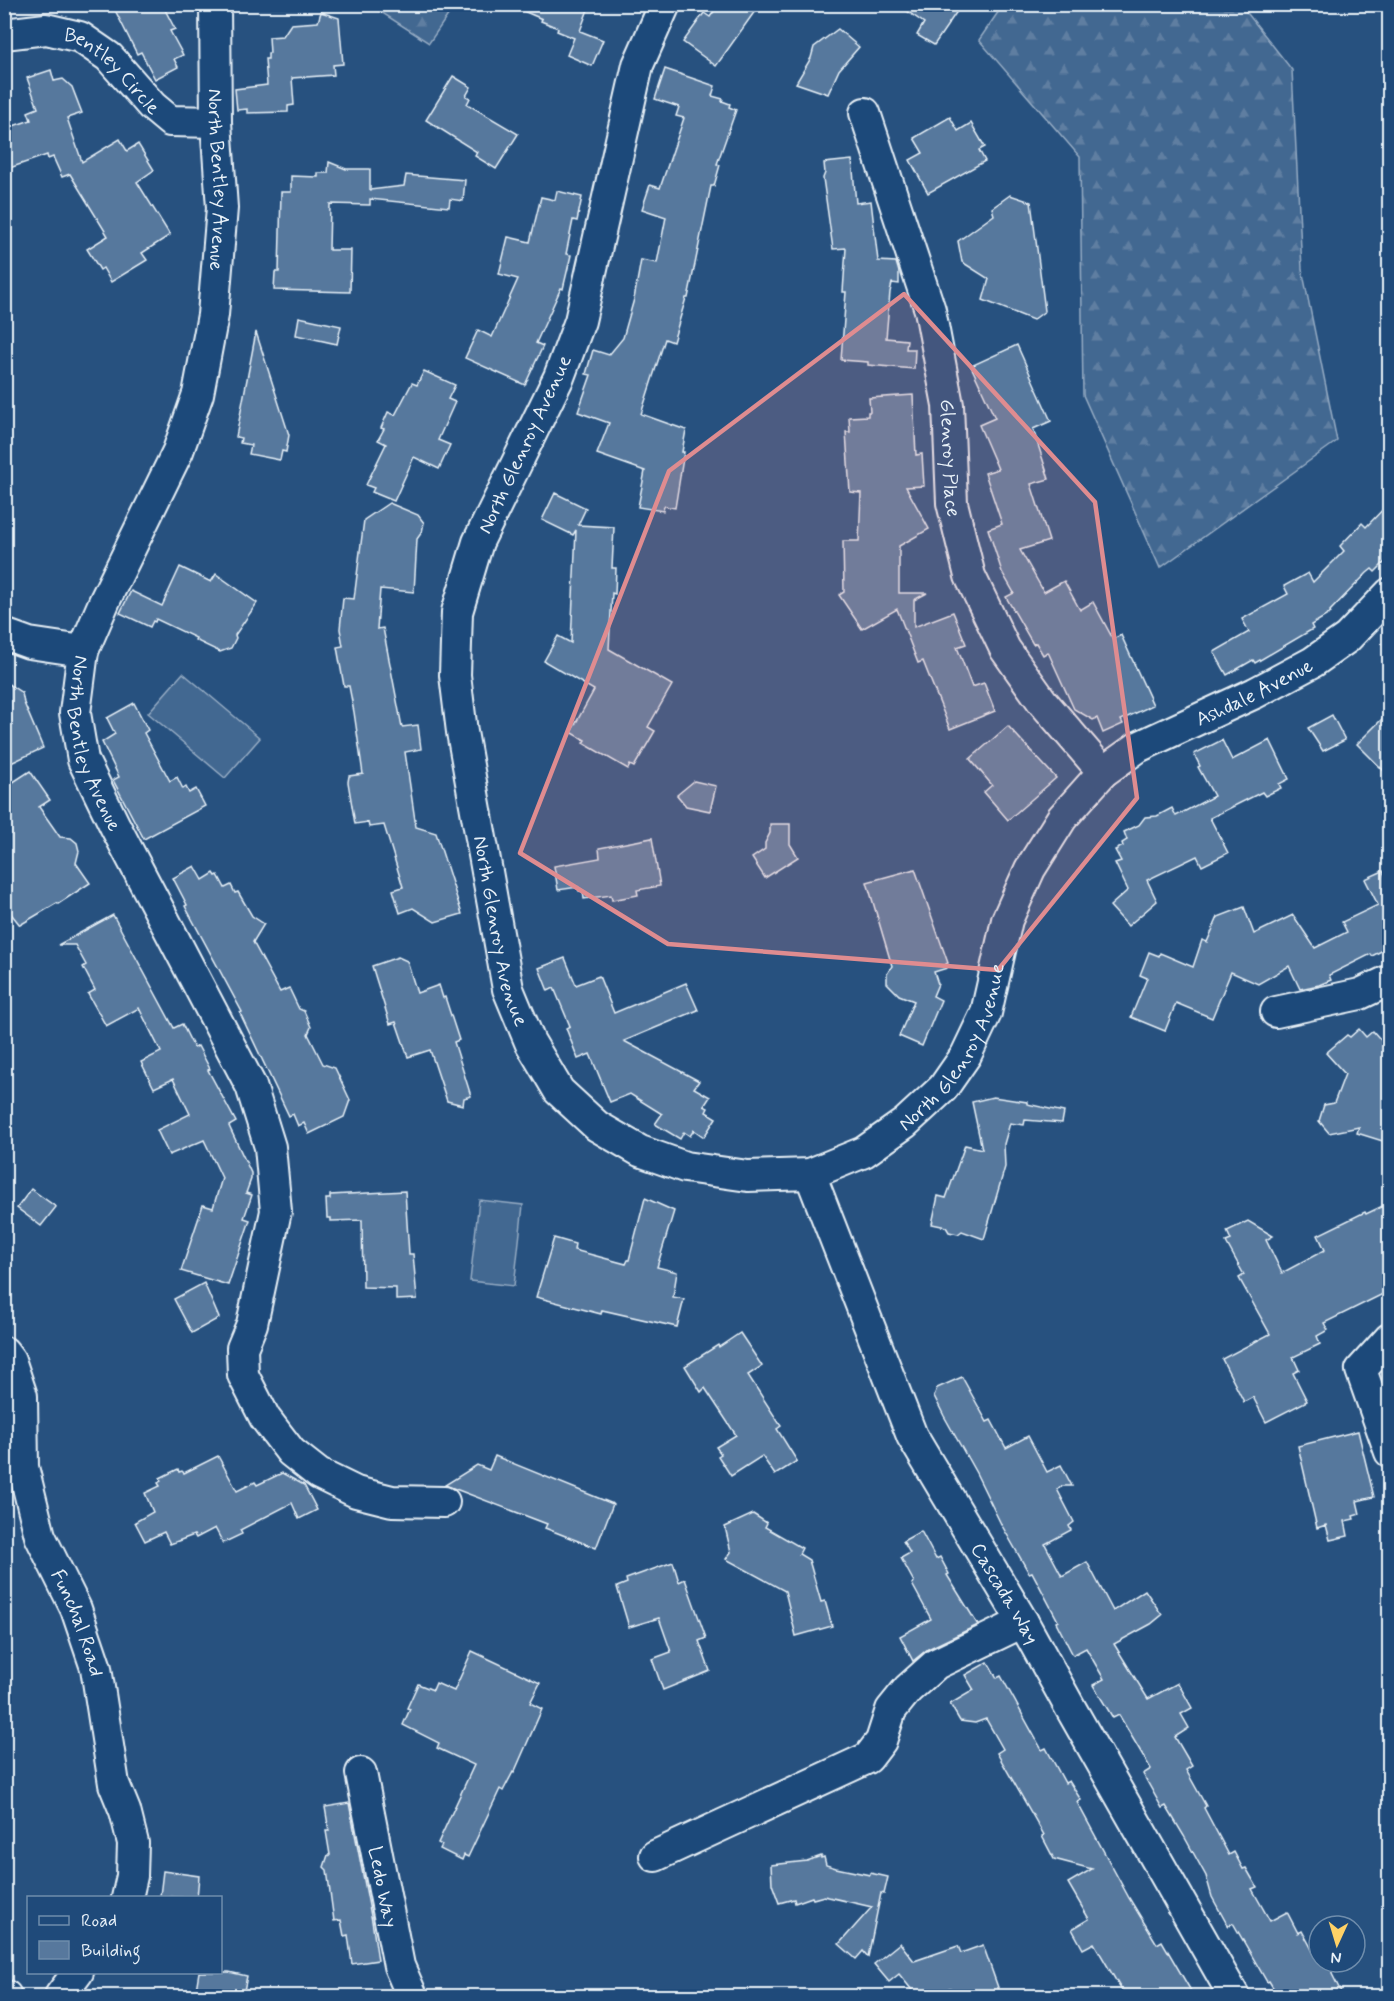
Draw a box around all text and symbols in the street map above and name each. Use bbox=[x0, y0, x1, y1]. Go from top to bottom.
street label: Bentley Circle bbox=[61, 22, 165, 122]
street label: North Bentley Avenue bbox=[201, 88, 234, 272]
street label: North Glenroy Avenue bbox=[472, 351, 579, 538]
street label: Glenroy Place bbox=[933, 398, 967, 520]
street label: Ashdale Avenue bbox=[1191, 653, 1318, 734]
street label: North Bentley Avenue bbox=[59, 654, 128, 836]
street label: North Glenroy Avenue bbox=[466, 834, 534, 1031]
street label: North Glenroy Avenue bbox=[893, 961, 1012, 1138]
street label: Cascada Way bbox=[964, 1538, 1045, 1650]
street label: Funchal Road bbox=[43, 1565, 109, 1678]
street label: Ledo Way bbox=[361, 1844, 403, 1930]
legend bbox=[27, 1896, 222, 1974]
text: Road bbox=[81, 1909, 117, 1933]
north arrow bbox=[1307, 1914, 1367, 1974]
text: Building bbox=[81, 1939, 141, 1965]
text: N bbox=[1330, 1947, 1342, 1968]

